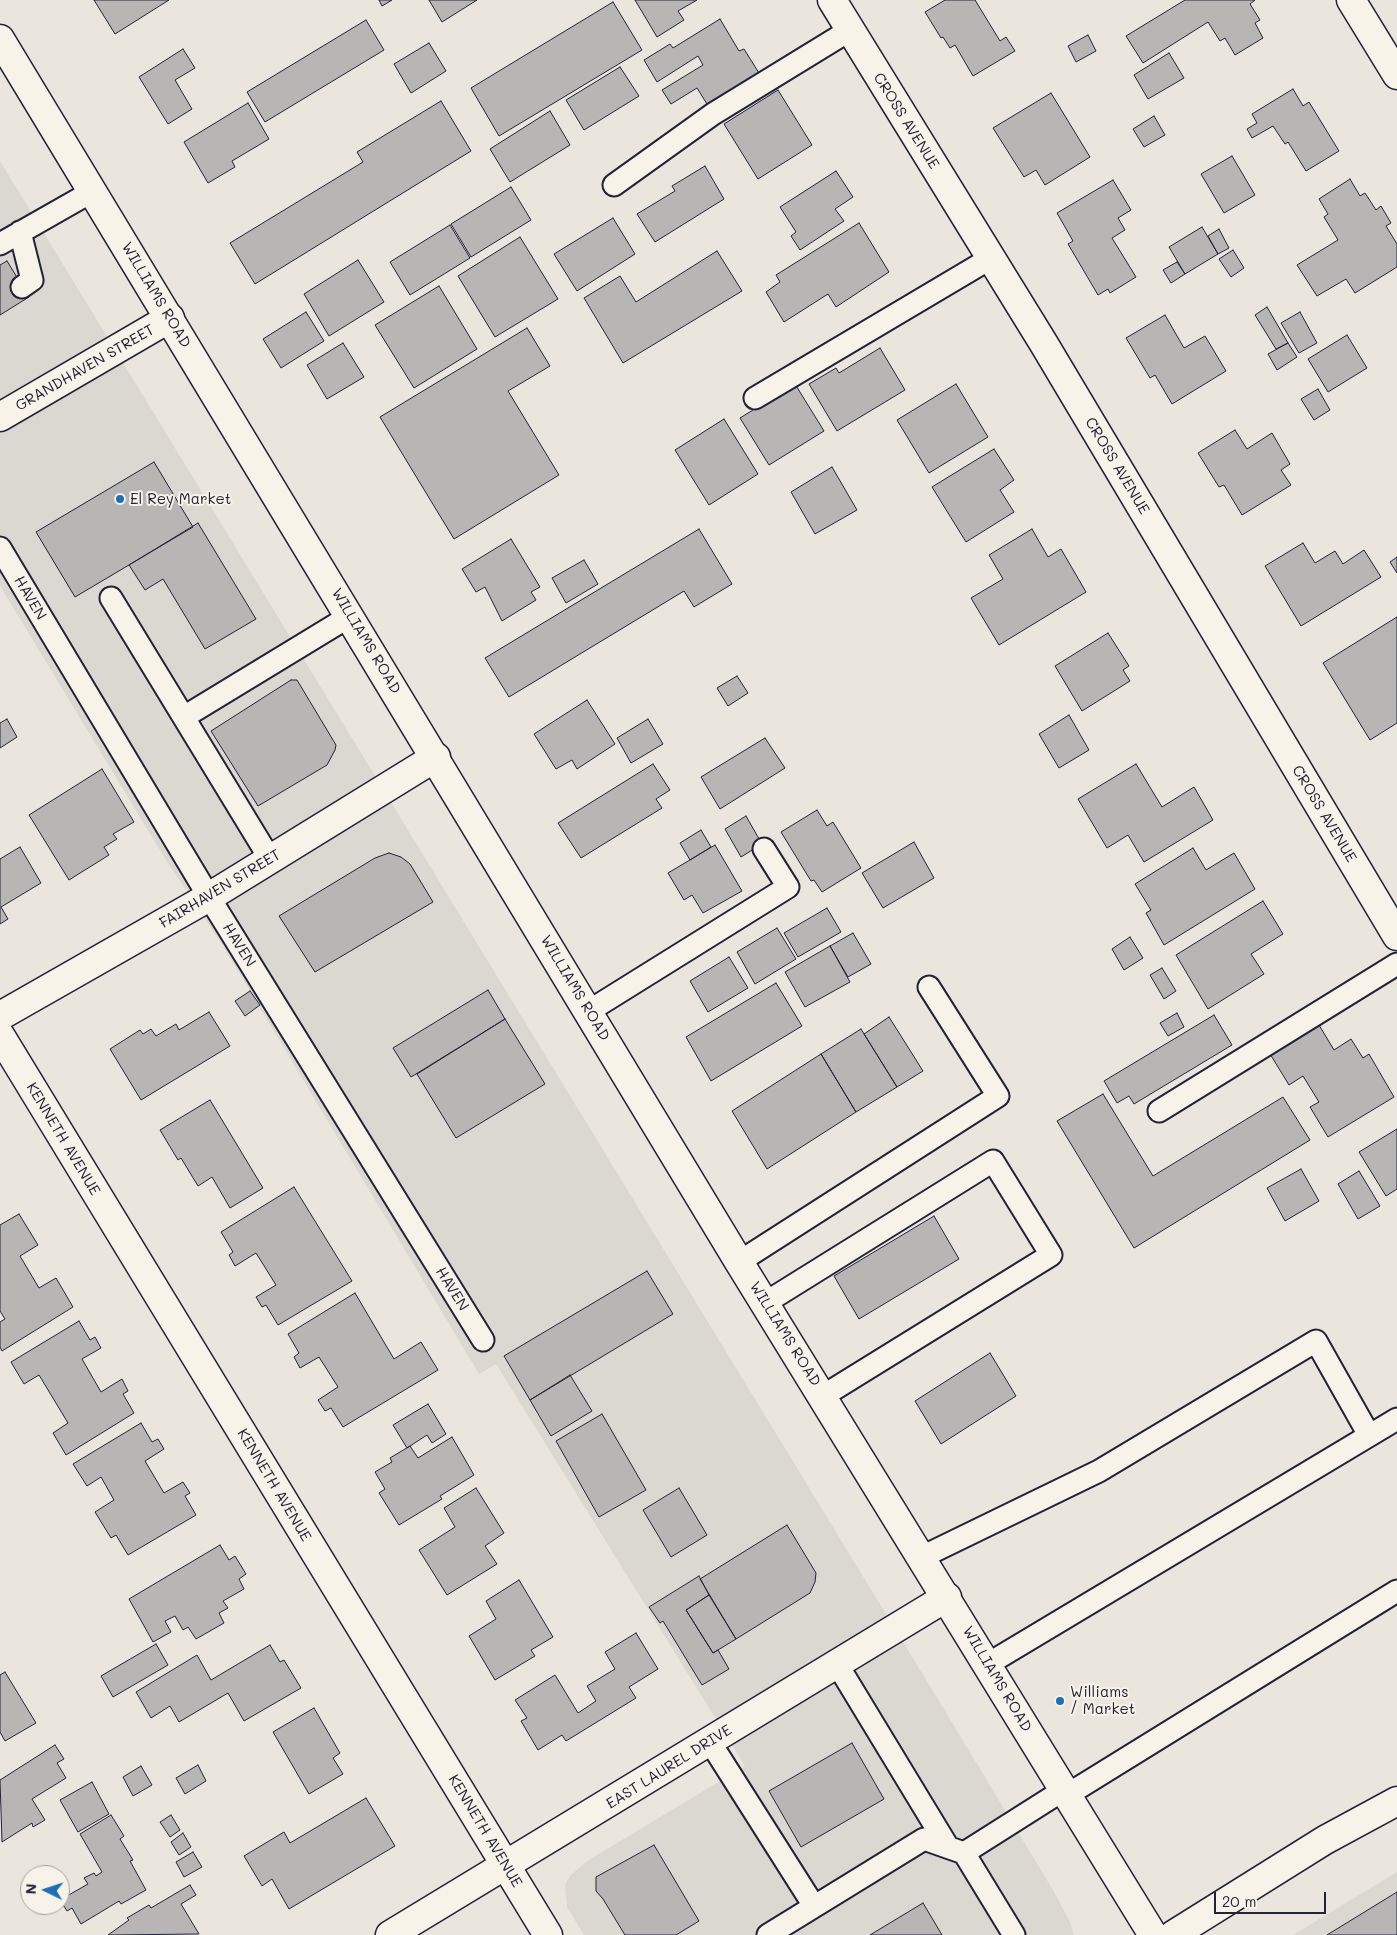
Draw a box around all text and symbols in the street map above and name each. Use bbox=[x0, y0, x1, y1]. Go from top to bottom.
street label: CROSS AVENUE bbox=[869, 70, 943, 172]
street label: WILLIAMS ROAD bbox=[117, 239, 195, 351]
street label: GRANDHAVEN STREET bbox=[12, 321, 158, 415]
street label: CROSS AVENUE bbox=[1081, 414, 1153, 518]
place label: El Rey Market bbox=[130, 490, 231, 508]
marker: El Rey Market bbox=[114, 493, 126, 505]
street label: HAVEN bbox=[10, 573, 50, 623]
street label: WILLIAMS ROAD bbox=[327, 585, 405, 697]
street label: CROSS AVENUE bbox=[1288, 762, 1360, 866]
street label: FAIRHAVEN STREET bbox=[156, 846, 284, 932]
street label: HAVEN bbox=[219, 920, 259, 970]
street label: WILLIAMS ROAD bbox=[536, 932, 614, 1044]
street label: KENNETH AVENUE bbox=[22, 1079, 104, 1199]
street label: HAVEN bbox=[432, 1264, 472, 1314]
street label: WILLIAMS ROAD bbox=[746, 1278, 824, 1390]
street label: KENNETH AVENUE bbox=[233, 1425, 315, 1545]
street label: WILLIAMS ROAD bbox=[958, 1623, 1036, 1735]
place label: Williams / Market bbox=[1070, 1683, 1135, 1718]
marker: Williams / Market bbox=[1054, 1695, 1066, 1707]
street label: EAST LAUREL DRIVE bbox=[603, 1721, 735, 1813]
street label: KENNETH AVENUE bbox=[444, 1771, 526, 1891]
north arrow bbox=[20, 1865, 70, 1915]
scale bar bbox=[1217, 1882, 1330, 1914]
text: N bbox=[21, 1883, 40, 1895]
text: 20 m bbox=[1222, 1891, 1256, 1911]

